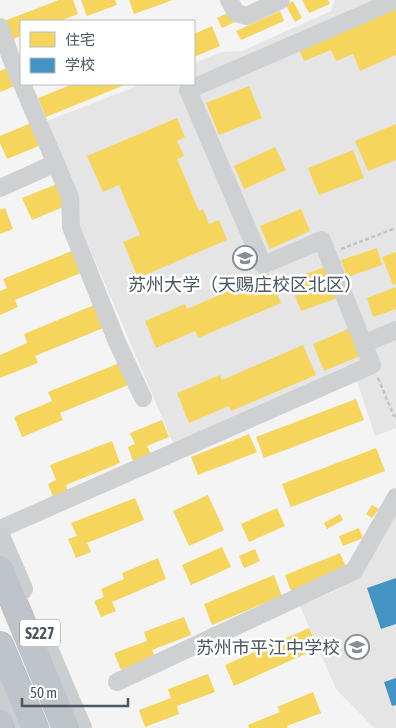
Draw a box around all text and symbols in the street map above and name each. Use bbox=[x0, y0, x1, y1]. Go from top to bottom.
legend bbox=[20, 20, 195, 85]
text: 住宅 bbox=[65, 31, 95, 48]
text: 学校 bbox=[65, 56, 95, 73]
school or university icon: 苏州大学（天赐庄校区北区） bbox=[232, 245, 258, 271]
place label: 苏州大学（天赐庄校区北区） bbox=[128, 274, 362, 295]
road number: S227 bbox=[20, 620, 60, 646]
school or university icon: 苏州市平江中学校 bbox=[344, 634, 370, 660]
place label: 苏州市平江中学校 bbox=[196, 637, 340, 658]
scale bar bbox=[22, 676, 129, 708]
text: 50 m bbox=[30, 684, 57, 701]

